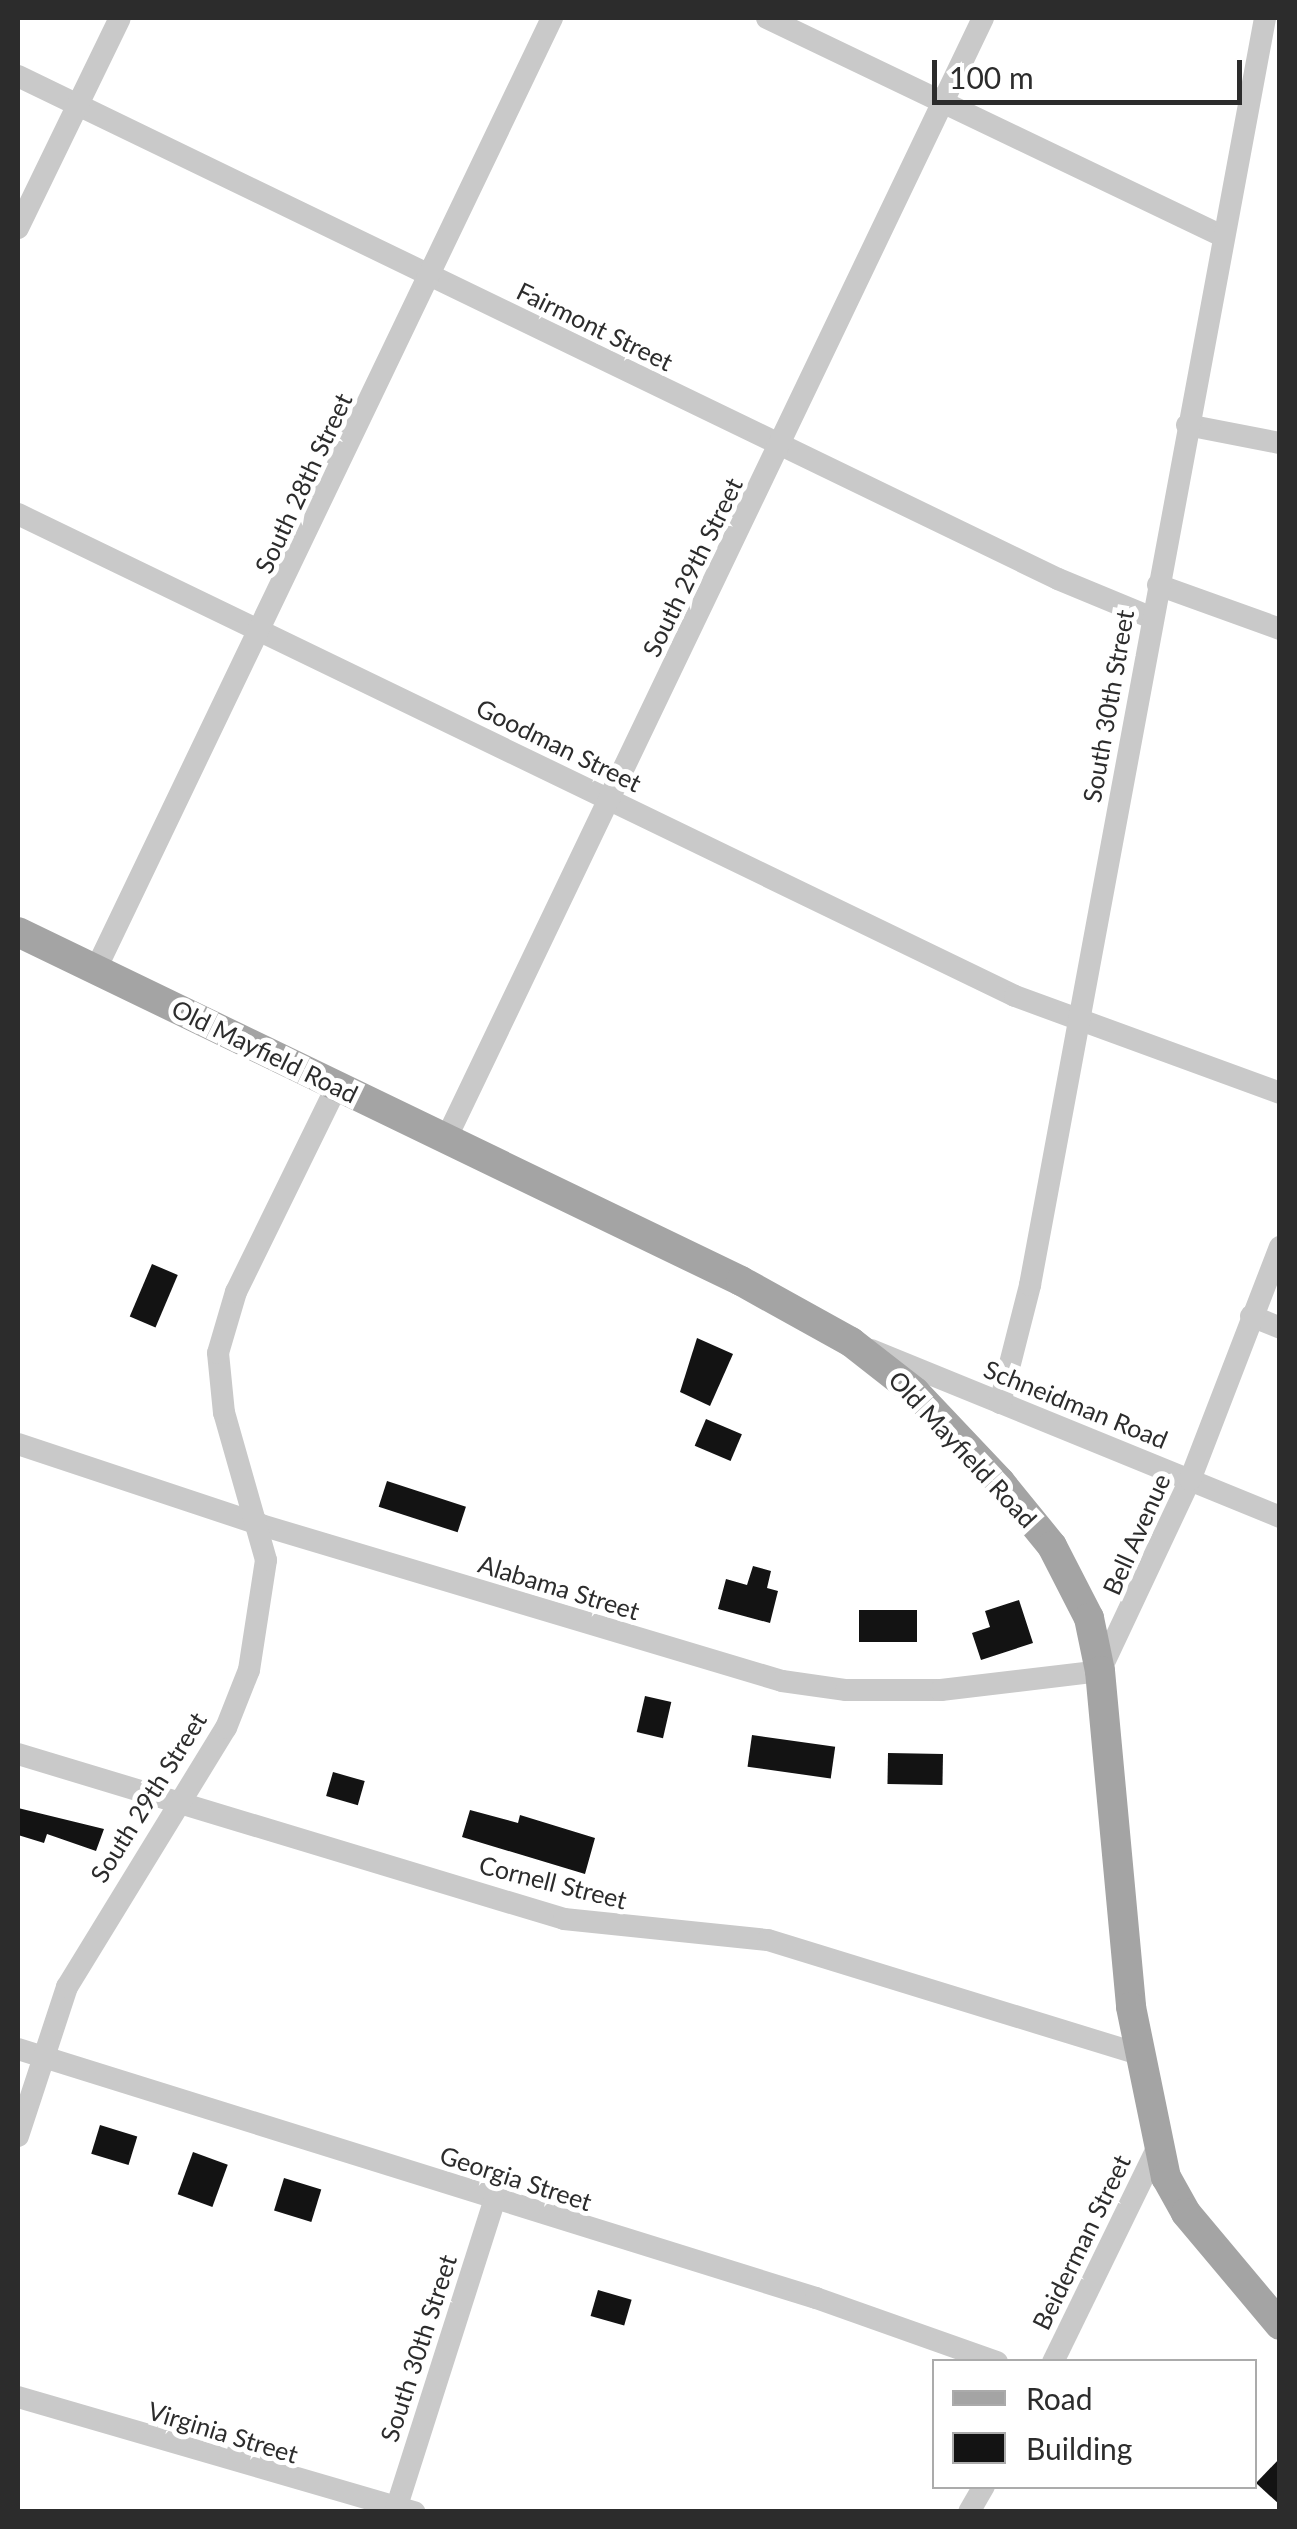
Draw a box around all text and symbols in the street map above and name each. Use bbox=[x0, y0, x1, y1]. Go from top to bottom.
scale bar bbox=[937, 40, 1247, 102]
text: 100 m bbox=[949, 59, 1034, 95]
street label: Fairmont Street bbox=[512, 275, 678, 377]
street label: South 28th Street bbox=[248, 388, 358, 578]
street label: South 29th Street bbox=[636, 473, 748, 661]
street label: South 30th Street bbox=[1076, 607, 1140, 805]
street label: Goodman Street bbox=[472, 692, 646, 798]
street label: Old Mayfield Road bbox=[167, 993, 363, 1109]
street label: Schneidman Road bbox=[980, 1354, 1172, 1454]
street label: Old Mayfield Road bbox=[883, 1364, 1043, 1534]
street label: Bell Avenue bbox=[1096, 1468, 1176, 1600]
street label: Alabama Street bbox=[475, 1548, 643, 1626]
street label: South 29th Street bbox=[84, 1706, 212, 1888]
street label: Cornell Street bbox=[476, 1849, 630, 1915]
street label: Georgia Street bbox=[436, 2139, 596, 2217]
street label: Beiderman Street bbox=[1026, 2150, 1136, 2334]
street label: South 30th Street bbox=[374, 2251, 462, 2445]
legend bbox=[932, 2359, 1257, 2489]
text: Road bbox=[1026, 2380, 1093, 2416]
street label: Virginia Street bbox=[144, 2395, 302, 2469]
text: Building bbox=[1026, 2430, 1132, 2466]

